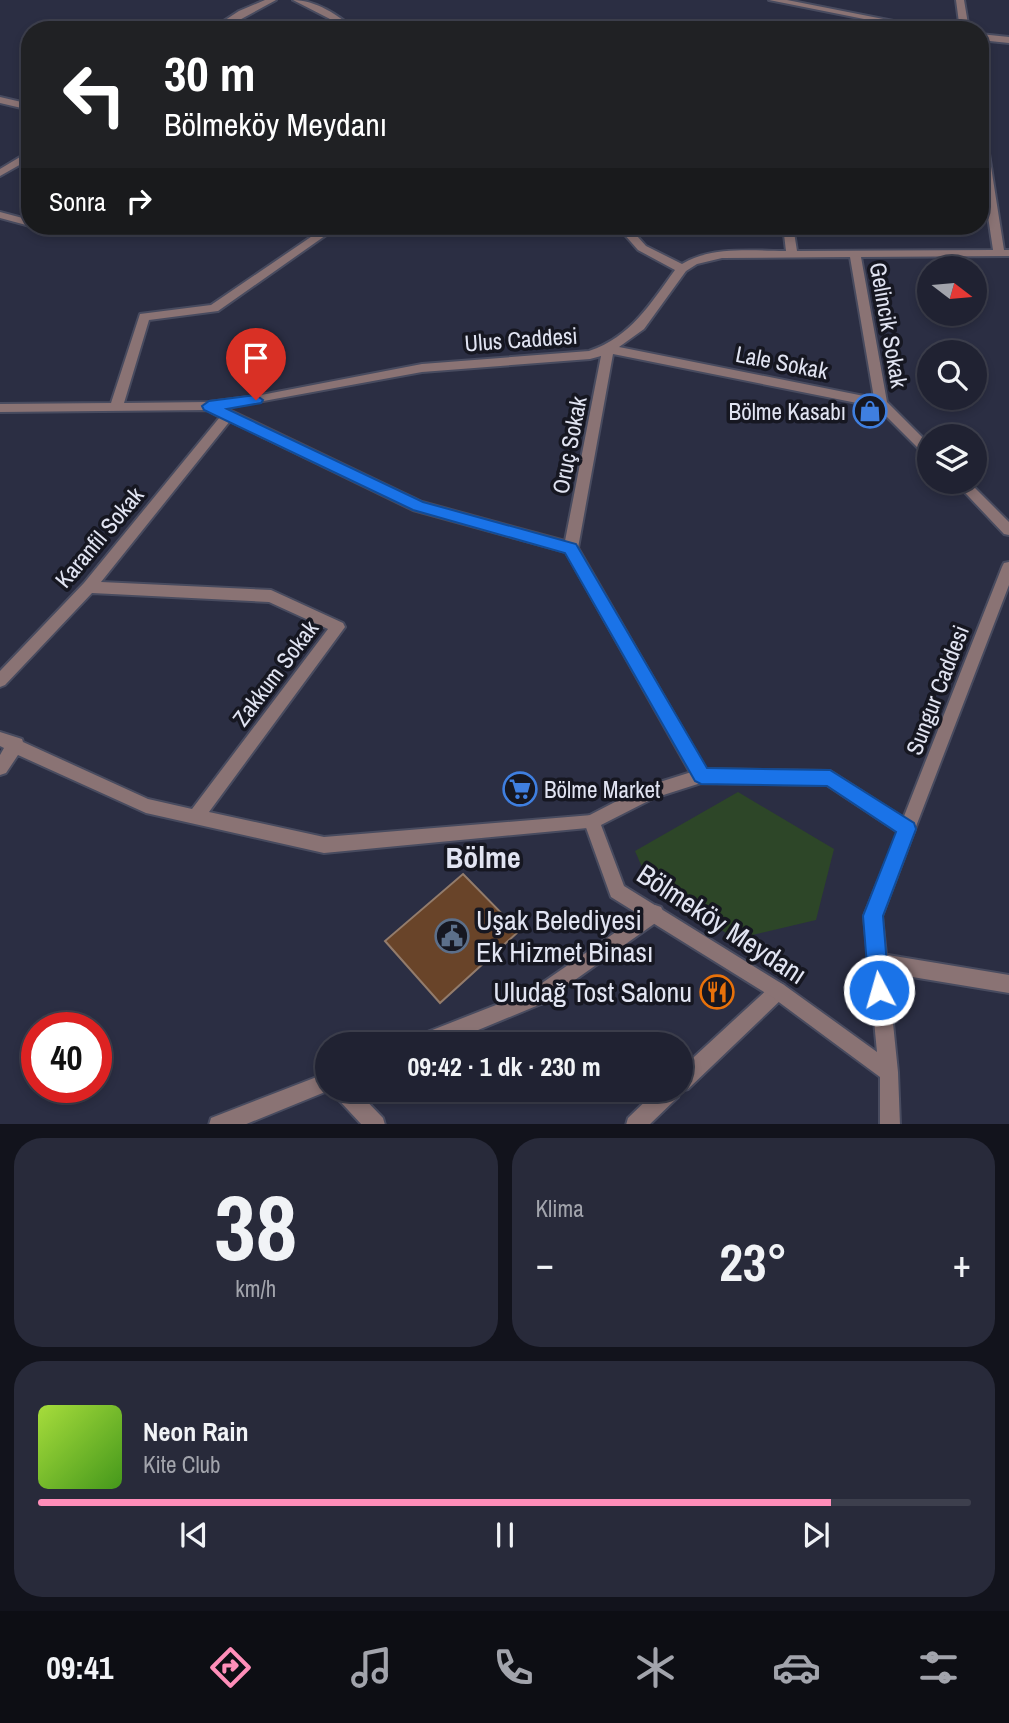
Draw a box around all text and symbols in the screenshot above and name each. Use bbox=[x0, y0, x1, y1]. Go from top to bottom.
text: 30 m bbox=[164, 40, 256, 106]
icon: left bbox=[49, 49, 140, 140]
text: Bölmeköy Meydanı bbox=[164, 103, 387, 146]
icon: right bbox=[120, 182, 158, 220]
text: Sonra bbox=[49, 184, 106, 219]
north arrow bbox=[917, 256, 987, 326]
map controls bbox=[917, 256, 987, 494]
street label: Gelincik Sokak bbox=[863, 260, 915, 391]
street label: Ulus Caddesi bbox=[463, 320, 579, 358]
pin bbox=[226, 328, 286, 400]
street label: Lale Sokak bbox=[733, 338, 831, 386]
icon: arrive bbox=[237, 339, 275, 377]
button: search bbox=[917, 340, 987, 410]
shop icon: Bölme Kasabı bbox=[851, 392, 889, 430]
street label: Oruç Sokak bbox=[544, 393, 594, 496]
place label: Bölme Kasabı bbox=[729, 396, 846, 427]
button: layers bbox=[917, 424, 987, 494]
street label: Karanfil Sokak bbox=[48, 480, 151, 594]
street label: Zakkum Sokak bbox=[225, 613, 325, 732]
street label: Sungur Caddesi bbox=[898, 621, 976, 759]
supermarket icon: Bölme Market bbox=[501, 770, 539, 808]
place label: Bölme Market bbox=[544, 774, 660, 805]
district label: Bölme bbox=[445, 837, 521, 877]
street label: Bölmeköy Meydanı bbox=[630, 855, 814, 993]
place label: Uşak Belediyesi Ek Hizmet Binası bbox=[476, 901, 653, 971]
public building icon: Uşak Belediyesi Ek Hizmet Binası bbox=[433, 917, 471, 955]
position arrow bbox=[842, 953, 916, 1027]
place label: Uludağ Tost Salonu bbox=[493, 973, 692, 1011]
restaurant icon: Uludağ Tost Salonu bbox=[698, 973, 736, 1011]
speed limit sign: 40 bbox=[21, 1012, 112, 1103]
text: 09:42 · 1 dk · 230 m bbox=[407, 1049, 601, 1084]
text: 38 bbox=[214, 1166, 297, 1288]
text: Klima bbox=[536, 1193, 584, 1224]
text: 23° bbox=[719, 1227, 787, 1297]
text: − bbox=[536, 1238, 554, 1289]
text: + bbox=[953, 1238, 971, 1289]
text: km/h bbox=[235, 1273, 276, 1304]
text: Neon Rain bbox=[143, 1414, 248, 1449]
text: Kite Club bbox=[143, 1449, 221, 1480]
icon: previous bbox=[175, 1516, 213, 1554]
icon: pause bbox=[486, 1516, 524, 1554]
icon: next bbox=[797, 1516, 835, 1554]
icon: directions bbox=[206, 1643, 255, 1692]
icon: music bbox=[347, 1643, 396, 1692]
icon: phone bbox=[489, 1643, 538, 1692]
icon: climate bbox=[631, 1643, 680, 1692]
icon: car bbox=[772, 1643, 821, 1692]
icon: filters bbox=[914, 1643, 963, 1692]
text: 09:41 bbox=[46, 1646, 113, 1689]

